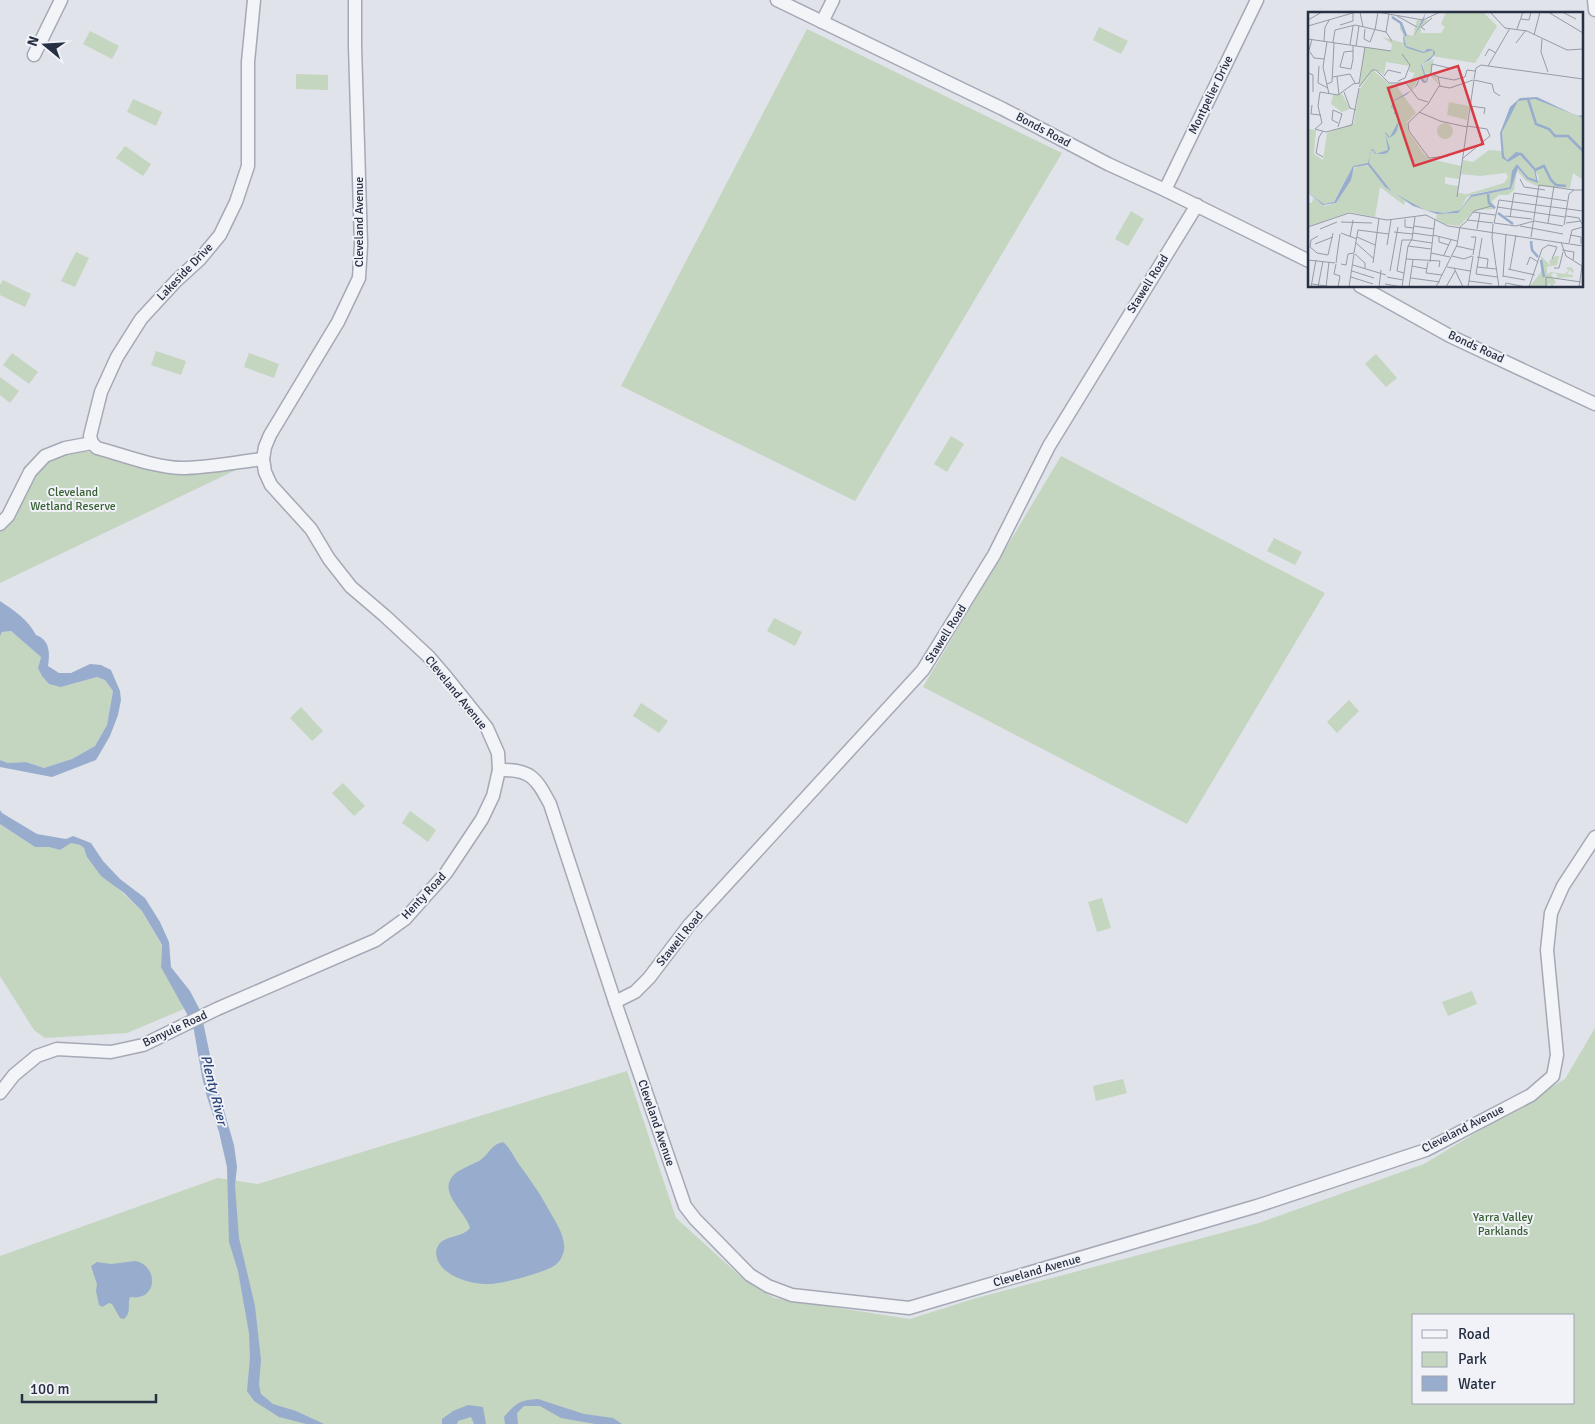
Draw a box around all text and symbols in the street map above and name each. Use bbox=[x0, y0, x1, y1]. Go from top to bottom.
inset map bbox=[1308, 12, 1582, 288]
north arrow bbox=[20, 20, 70, 70]
text: N bbox=[24, 34, 43, 48]
street label: Montpelier Drive bbox=[1185, 53, 1237, 137]
street label: Bonds Road bbox=[1013, 109, 1073, 151]
street label: Cleveland Avenue bbox=[352, 177, 367, 267]
street label: Lakeside Drive bbox=[154, 240, 216, 304]
street label: Stawell Road bbox=[1124, 252, 1172, 316]
street label: Bonds Road bbox=[1446, 328, 1506, 366]
park label: Cleveland Wetland Reserve bbox=[30, 485, 116, 514]
street label: Stawell Road bbox=[922, 602, 970, 666]
street label: Cleveland Avenue bbox=[422, 653, 490, 733]
street label: Henty Road bbox=[398, 869, 450, 923]
street label: Stawell Road bbox=[653, 908, 707, 970]
street label: Banyule Road bbox=[140, 1007, 210, 1051]
water label: Plenty River bbox=[197, 1053, 231, 1129]
street label: Cleveland Avenue bbox=[634, 1078, 678, 1168]
street label: Cleveland Avenue bbox=[1419, 1102, 1507, 1156]
park label: Yarra Valley Parklands bbox=[1473, 1210, 1533, 1239]
street label: Cleveland Avenue bbox=[991, 1251, 1083, 1291]
legend bbox=[1412, 1314, 1575, 1404]
text: Road bbox=[1458, 1325, 1490, 1343]
text: Park bbox=[1458, 1350, 1487, 1368]
scale bar bbox=[22, 1372, 156, 1404]
text: Water bbox=[1458, 1375, 1496, 1393]
text: 100 m bbox=[30, 1380, 70, 1398]

